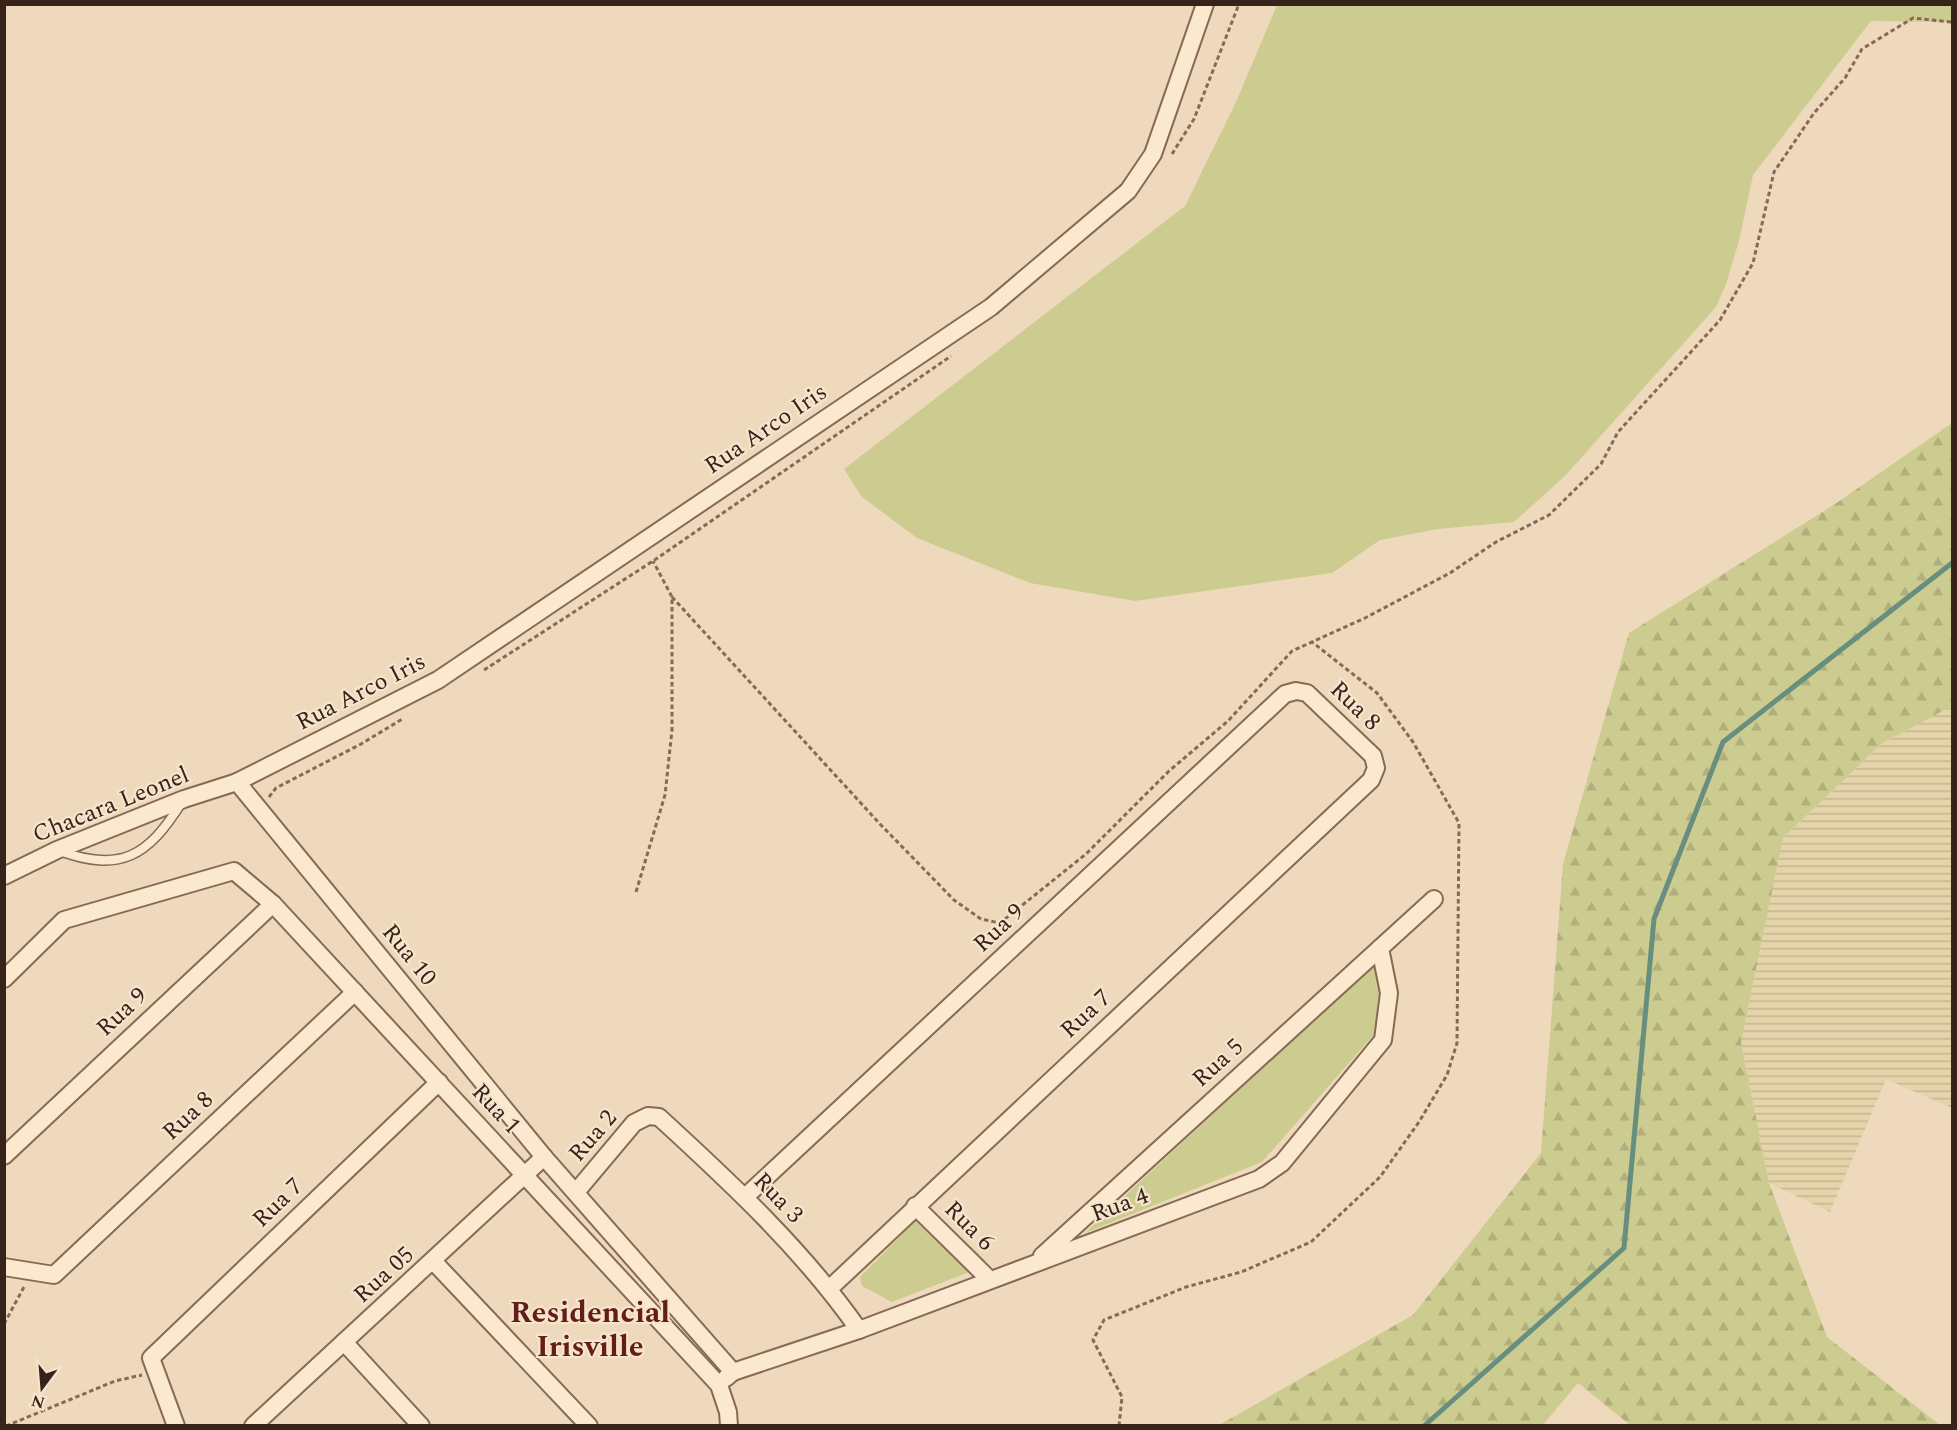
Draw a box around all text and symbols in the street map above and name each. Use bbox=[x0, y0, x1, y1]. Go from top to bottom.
street label: Rua Arco Iris bbox=[697, 374, 835, 484]
street label: Rua Arco Iris bbox=[290, 644, 432, 740]
street label: Rua 8 bbox=[1321, 673, 1389, 739]
street label: Chacara Leonel bbox=[27, 757, 195, 853]
street label: Rua 9 bbox=[965, 895, 1033, 961]
street label: Rua 10 bbox=[373, 916, 445, 994]
street label: Rua 9 bbox=[88, 979, 156, 1045]
street label: Rua 7 bbox=[1052, 981, 1120, 1047]
street label: Rua 5 bbox=[1184, 1030, 1252, 1096]
street label: Rua 1 bbox=[463, 1075, 529, 1143]
street label: Rua 8 bbox=[154, 1083, 222, 1149]
street label: Rua 2 bbox=[560, 1102, 626, 1170]
street label: Rua 3 bbox=[745, 1164, 811, 1232]
street label: Rua 7 bbox=[244, 1170, 312, 1236]
street label: Rua 4 bbox=[1086, 1178, 1154, 1232]
street label: Rua 6 bbox=[935, 1192, 1003, 1260]
street label: Rua 05 bbox=[346, 1238, 422, 1312]
district label: Residencial Irisville bbox=[510, 1290, 670, 1370]
north arrow bbox=[12, 1358, 72, 1418]
text: N bbox=[29, 1388, 48, 1415]

